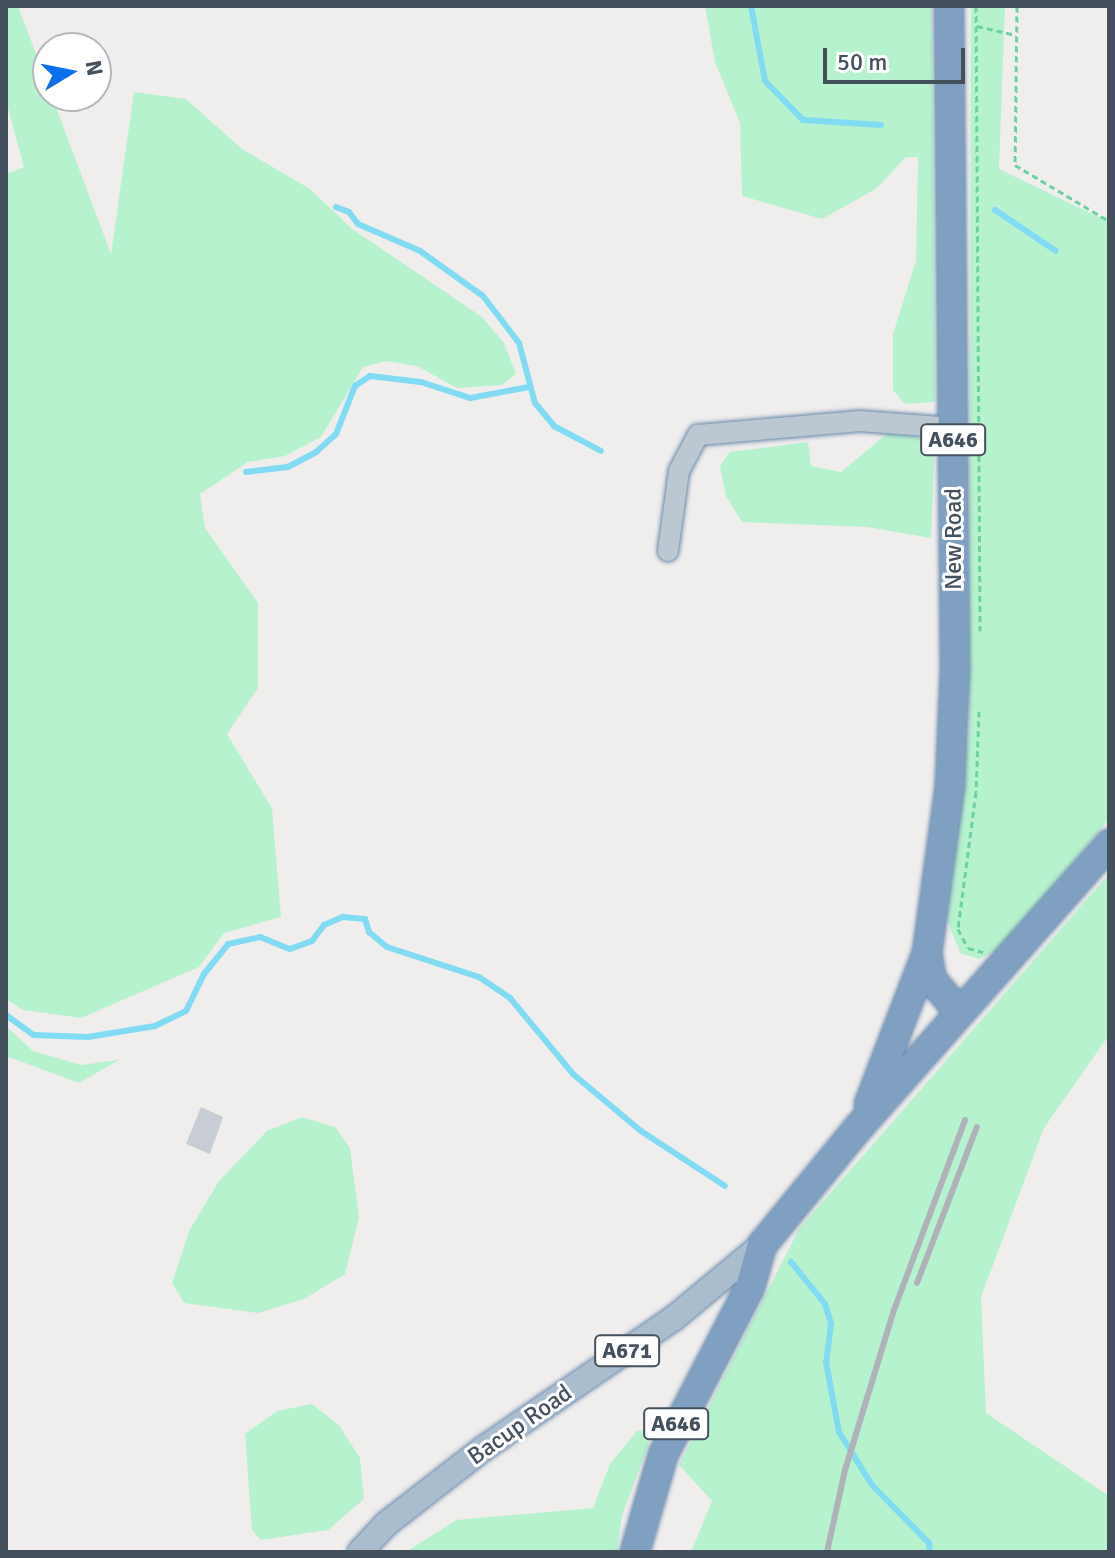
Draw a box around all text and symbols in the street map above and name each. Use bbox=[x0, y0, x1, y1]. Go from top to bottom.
north arrow bbox=[32, 32, 112, 112]
scale bar bbox=[827, 32, 969, 82]
text: 50 m bbox=[837, 47, 887, 77]
text: N bbox=[80, 58, 109, 78]
road number: A646 bbox=[919, 422, 987, 458]
street label: New Road bbox=[940, 488, 968, 590]
road number: A671 bbox=[593, 1333, 661, 1369]
street label: Bacup Road bbox=[462, 1379, 578, 1471]
road number: A646 bbox=[642, 1406, 710, 1442]

